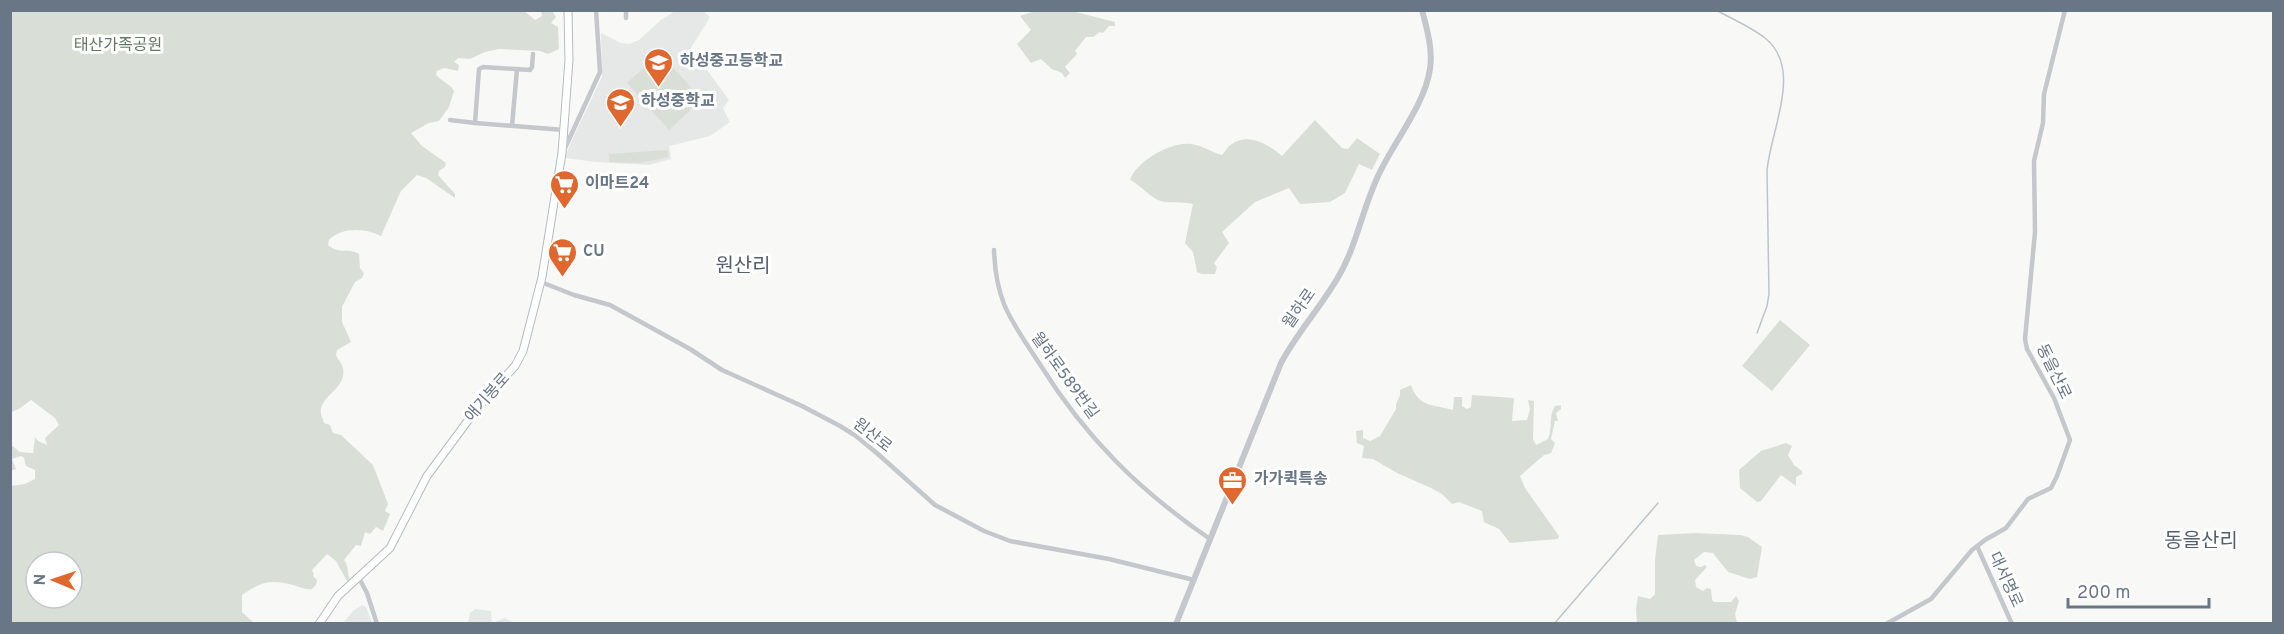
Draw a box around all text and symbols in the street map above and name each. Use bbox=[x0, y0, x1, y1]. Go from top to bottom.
park label: 태산가족공원 bbox=[74, 36, 162, 56]
school or university icon: 하성중고등학교 bbox=[643, 46, 675, 88]
place label: 하성중고등학교 bbox=[680, 51, 783, 72]
school or university icon: 하성중학교 bbox=[604, 86, 636, 128]
place label: 하성중학교 bbox=[641, 91, 715, 112]
supermarket icon: 이마트24 bbox=[548, 168, 580, 210]
place label: 이마트24 bbox=[585, 174, 649, 194]
supermarket icon: CU bbox=[546, 236, 578, 278]
place label: CU bbox=[583, 242, 605, 262]
district label: 원산리 bbox=[715, 254, 771, 280]
street label: 월하로 bbox=[1279, 285, 1321, 333]
street label: 월하로589번길 bbox=[1026, 329, 1102, 423]
street label: 동을산로 bbox=[2031, 341, 2075, 403]
street label: 애기봉로 bbox=[461, 369, 515, 427]
street label: 원산로 bbox=[848, 415, 896, 458]
office icon: 가가퀵특송 bbox=[1217, 464, 1249, 506]
place label: 가가퀵특송 bbox=[1254, 470, 1328, 490]
district label: 동을산리 bbox=[2164, 529, 2238, 555]
street label: 대서명로 bbox=[1983, 549, 2027, 611]
north arrow bbox=[24, 550, 84, 610]
scale bar bbox=[2068, 571, 2209, 609]
text: N bbox=[31, 573, 51, 586]
text: 200 m bbox=[2077, 582, 2130, 605]

